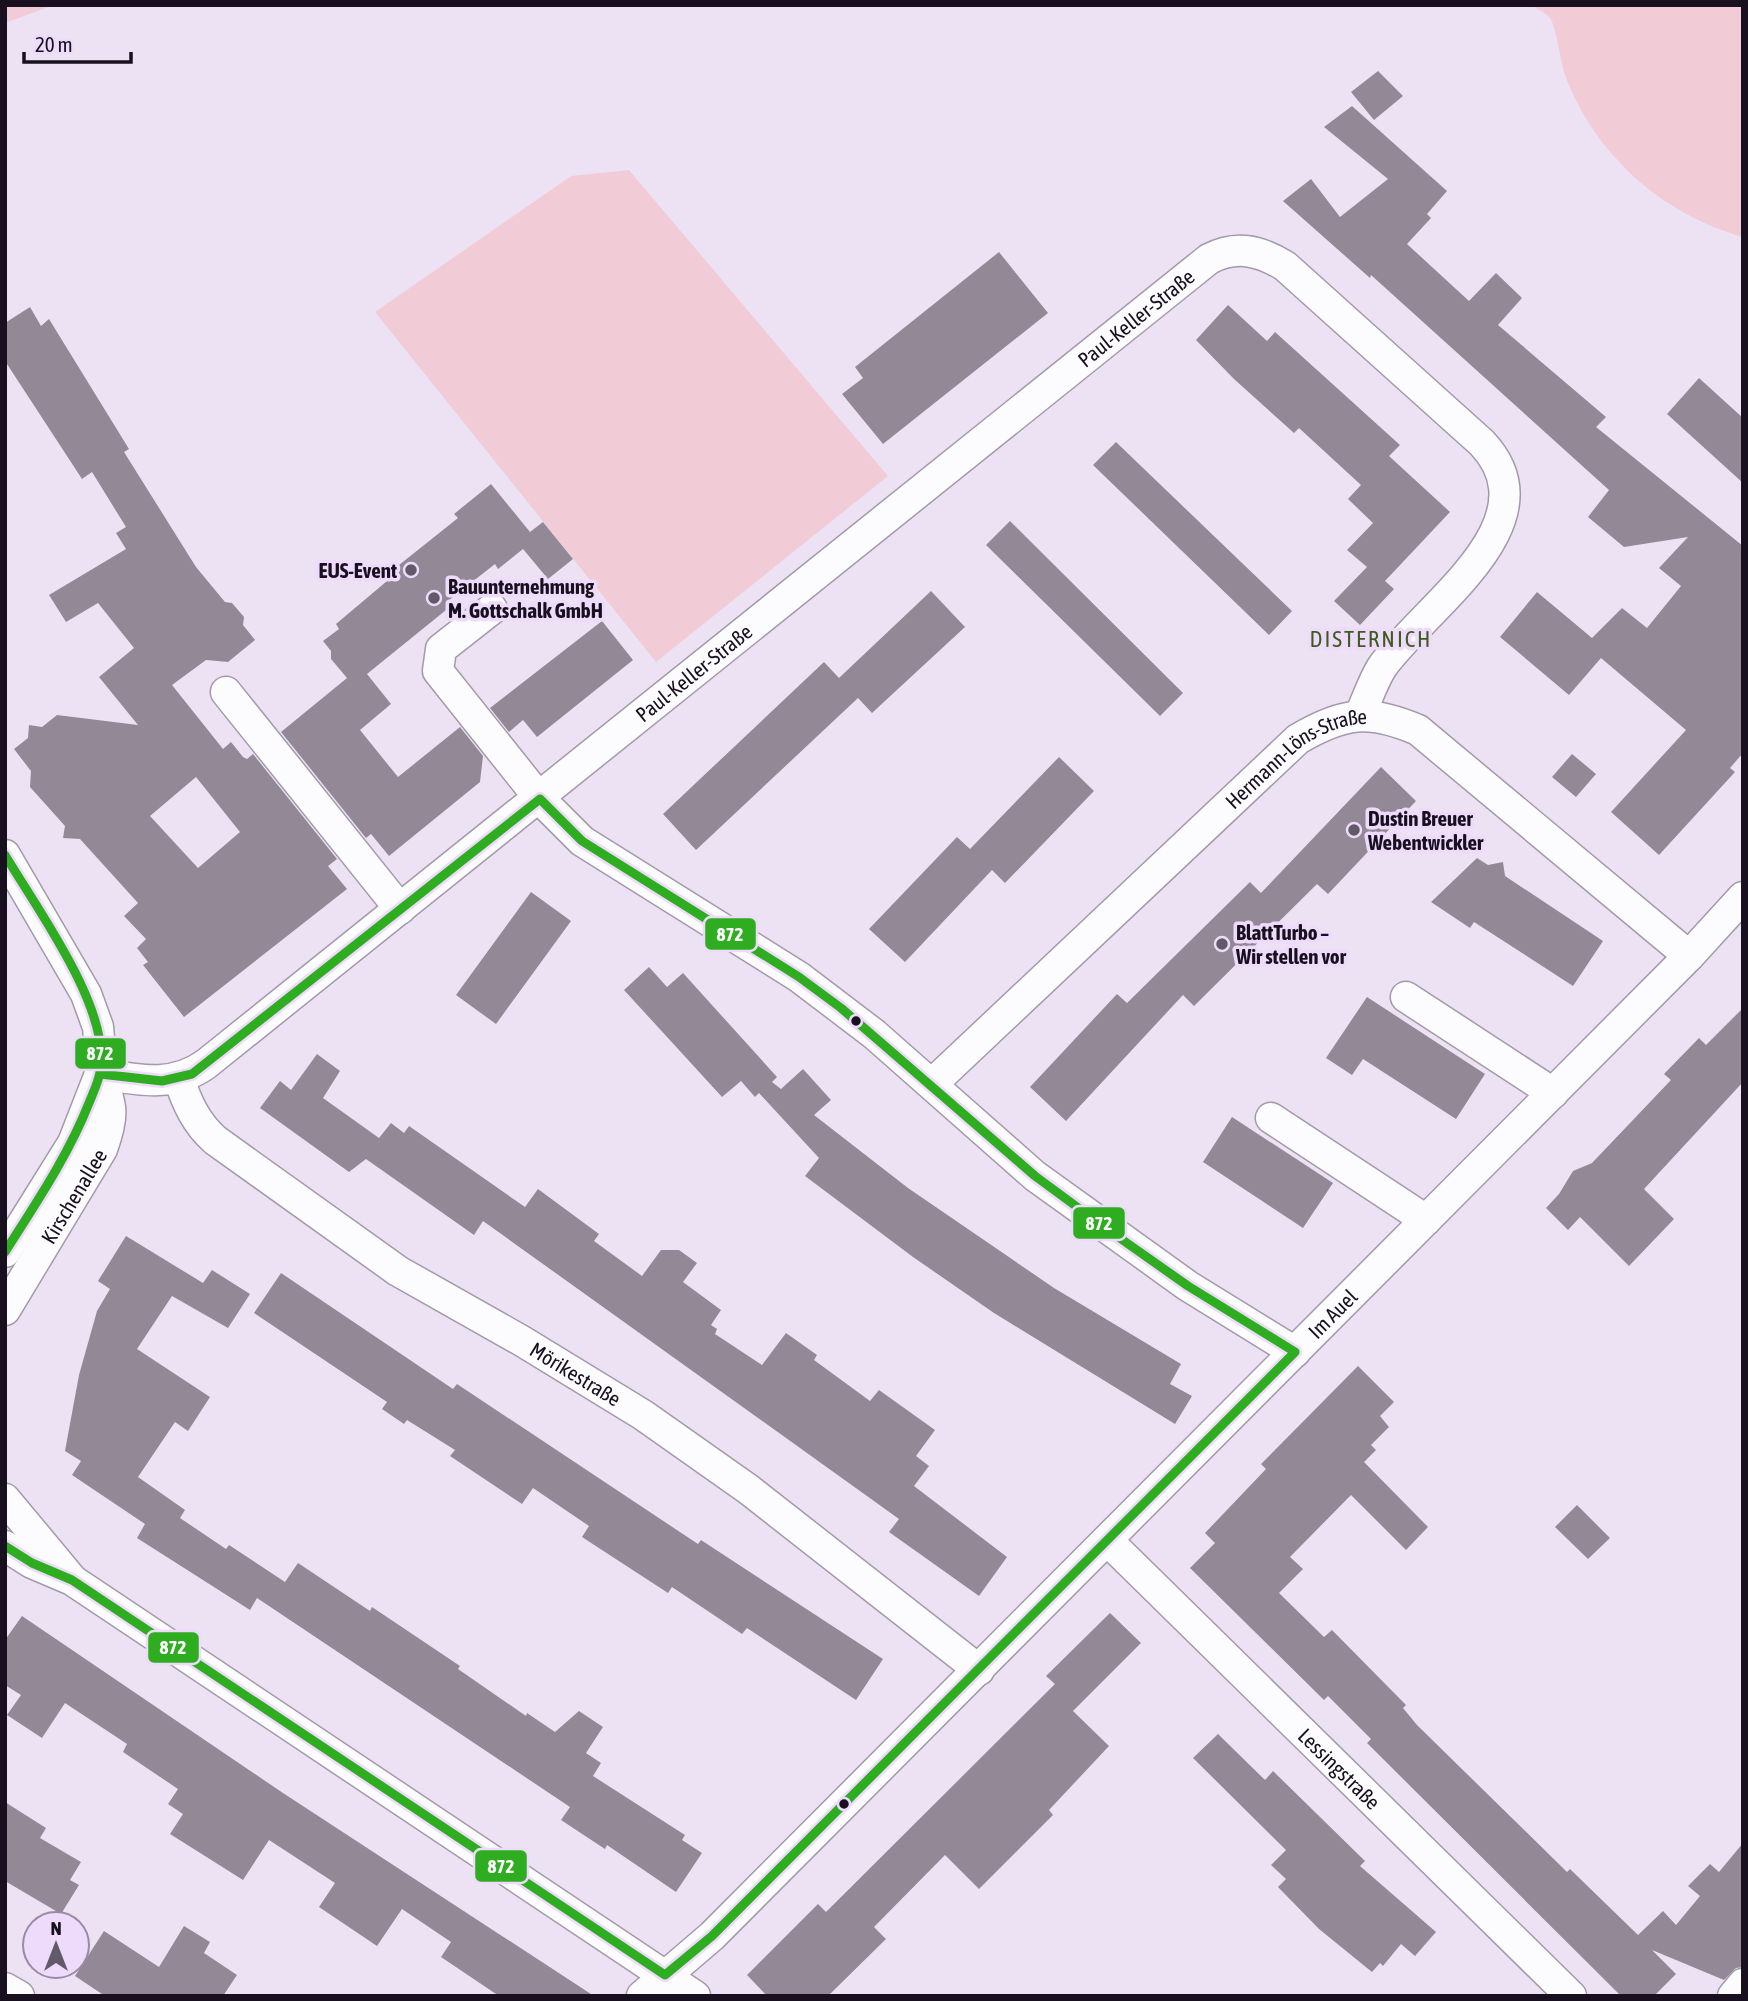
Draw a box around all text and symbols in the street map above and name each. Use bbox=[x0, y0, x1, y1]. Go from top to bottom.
scale bar bbox=[24, 21, 131, 65]
text: 20 m bbox=[35, 32, 73, 56]
street label: Paul-Keller-Straße bbox=[1073, 264, 1199, 372]
place label: EUS-Event bbox=[318, 558, 397, 582]
marker: EUS-Event bbox=[403, 562, 419, 578]
place label: Bauunternehmung M. Gottschalk GmbH bbox=[448, 574, 603, 622]
marker: Bauunternehmung M. Gottschalk GmbH bbox=[426, 590, 442, 606]
street label: Paul-Keller-Straße bbox=[631, 619, 756, 726]
district label: DISTERNICH bbox=[1310, 626, 1432, 652]
street label: Hermann-Löns-Straße bbox=[1220, 704, 1367, 813]
place label: Dustin Breuer Webentwickler bbox=[1367, 806, 1484, 854]
marker: Dustin Breuer Webentwickler bbox=[1346, 822, 1362, 838]
line badge: 872 bbox=[704, 917, 757, 951]
place label: BlattTurbo – Wir stellen vor bbox=[1235, 920, 1347, 968]
text: 872 bbox=[717, 923, 743, 945]
marker: BlattTurbo – Wir stellen vor bbox=[1214, 936, 1230, 952]
unlabelled marker bbox=[849, 1014, 863, 1028]
line badge: 872 bbox=[74, 1037, 127, 1070]
text: 872 bbox=[87, 1042, 113, 1064]
street label: Kirschenallee bbox=[36, 1144, 111, 1248]
line badge: 872 bbox=[1072, 1206, 1126, 1240]
text: 872 bbox=[1086, 1212, 1112, 1234]
street label: Im Auel bbox=[1303, 1284, 1362, 1343]
street label: Mörikestraße bbox=[526, 1337, 625, 1411]
line badge: 872 bbox=[147, 1631, 200, 1664]
text: 872 bbox=[160, 1636, 186, 1658]
street label: Lessingstraße bbox=[1294, 1723, 1385, 1814]
unlabelled marker bbox=[837, 1797, 851, 1811]
line badge: 872 bbox=[474, 1849, 528, 1883]
text: 872 bbox=[488, 1855, 514, 1877]
north arrow bbox=[21, 1910, 91, 1980]
text: N bbox=[50, 1917, 62, 1939]

